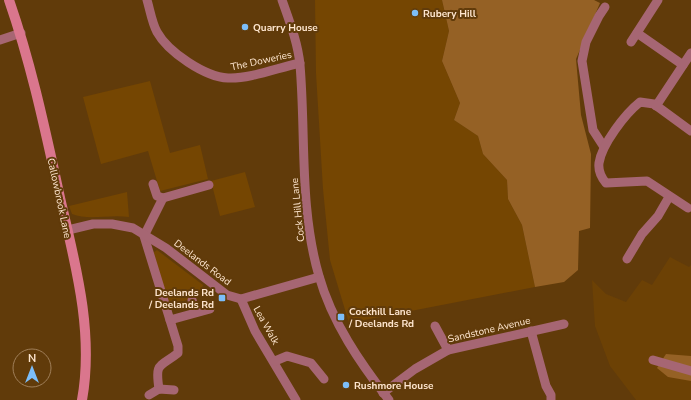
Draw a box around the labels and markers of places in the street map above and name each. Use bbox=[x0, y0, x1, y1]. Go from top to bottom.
place label: Rubery Hill bbox=[423, 7, 477, 21]
marker: Rubery Hill bbox=[410, 8, 420, 18]
place label: Quarry House bbox=[253, 21, 318, 35]
marker: Quarry House bbox=[240, 22, 250, 32]
place label: Deelands Rd / Deelands Rd bbox=[148, 286, 214, 312]
marker: Deelands Rd / Deelands Rd bbox=[217, 293, 227, 303]
place label: Cockhill Lane / Deelands Rd bbox=[348, 305, 414, 331]
marker: Cockhill Lane / Deelands Rd bbox=[336, 312, 346, 322]
place label: Rushmore House bbox=[354, 379, 434, 393]
marker: Rushmore House bbox=[341, 380, 351, 390]

